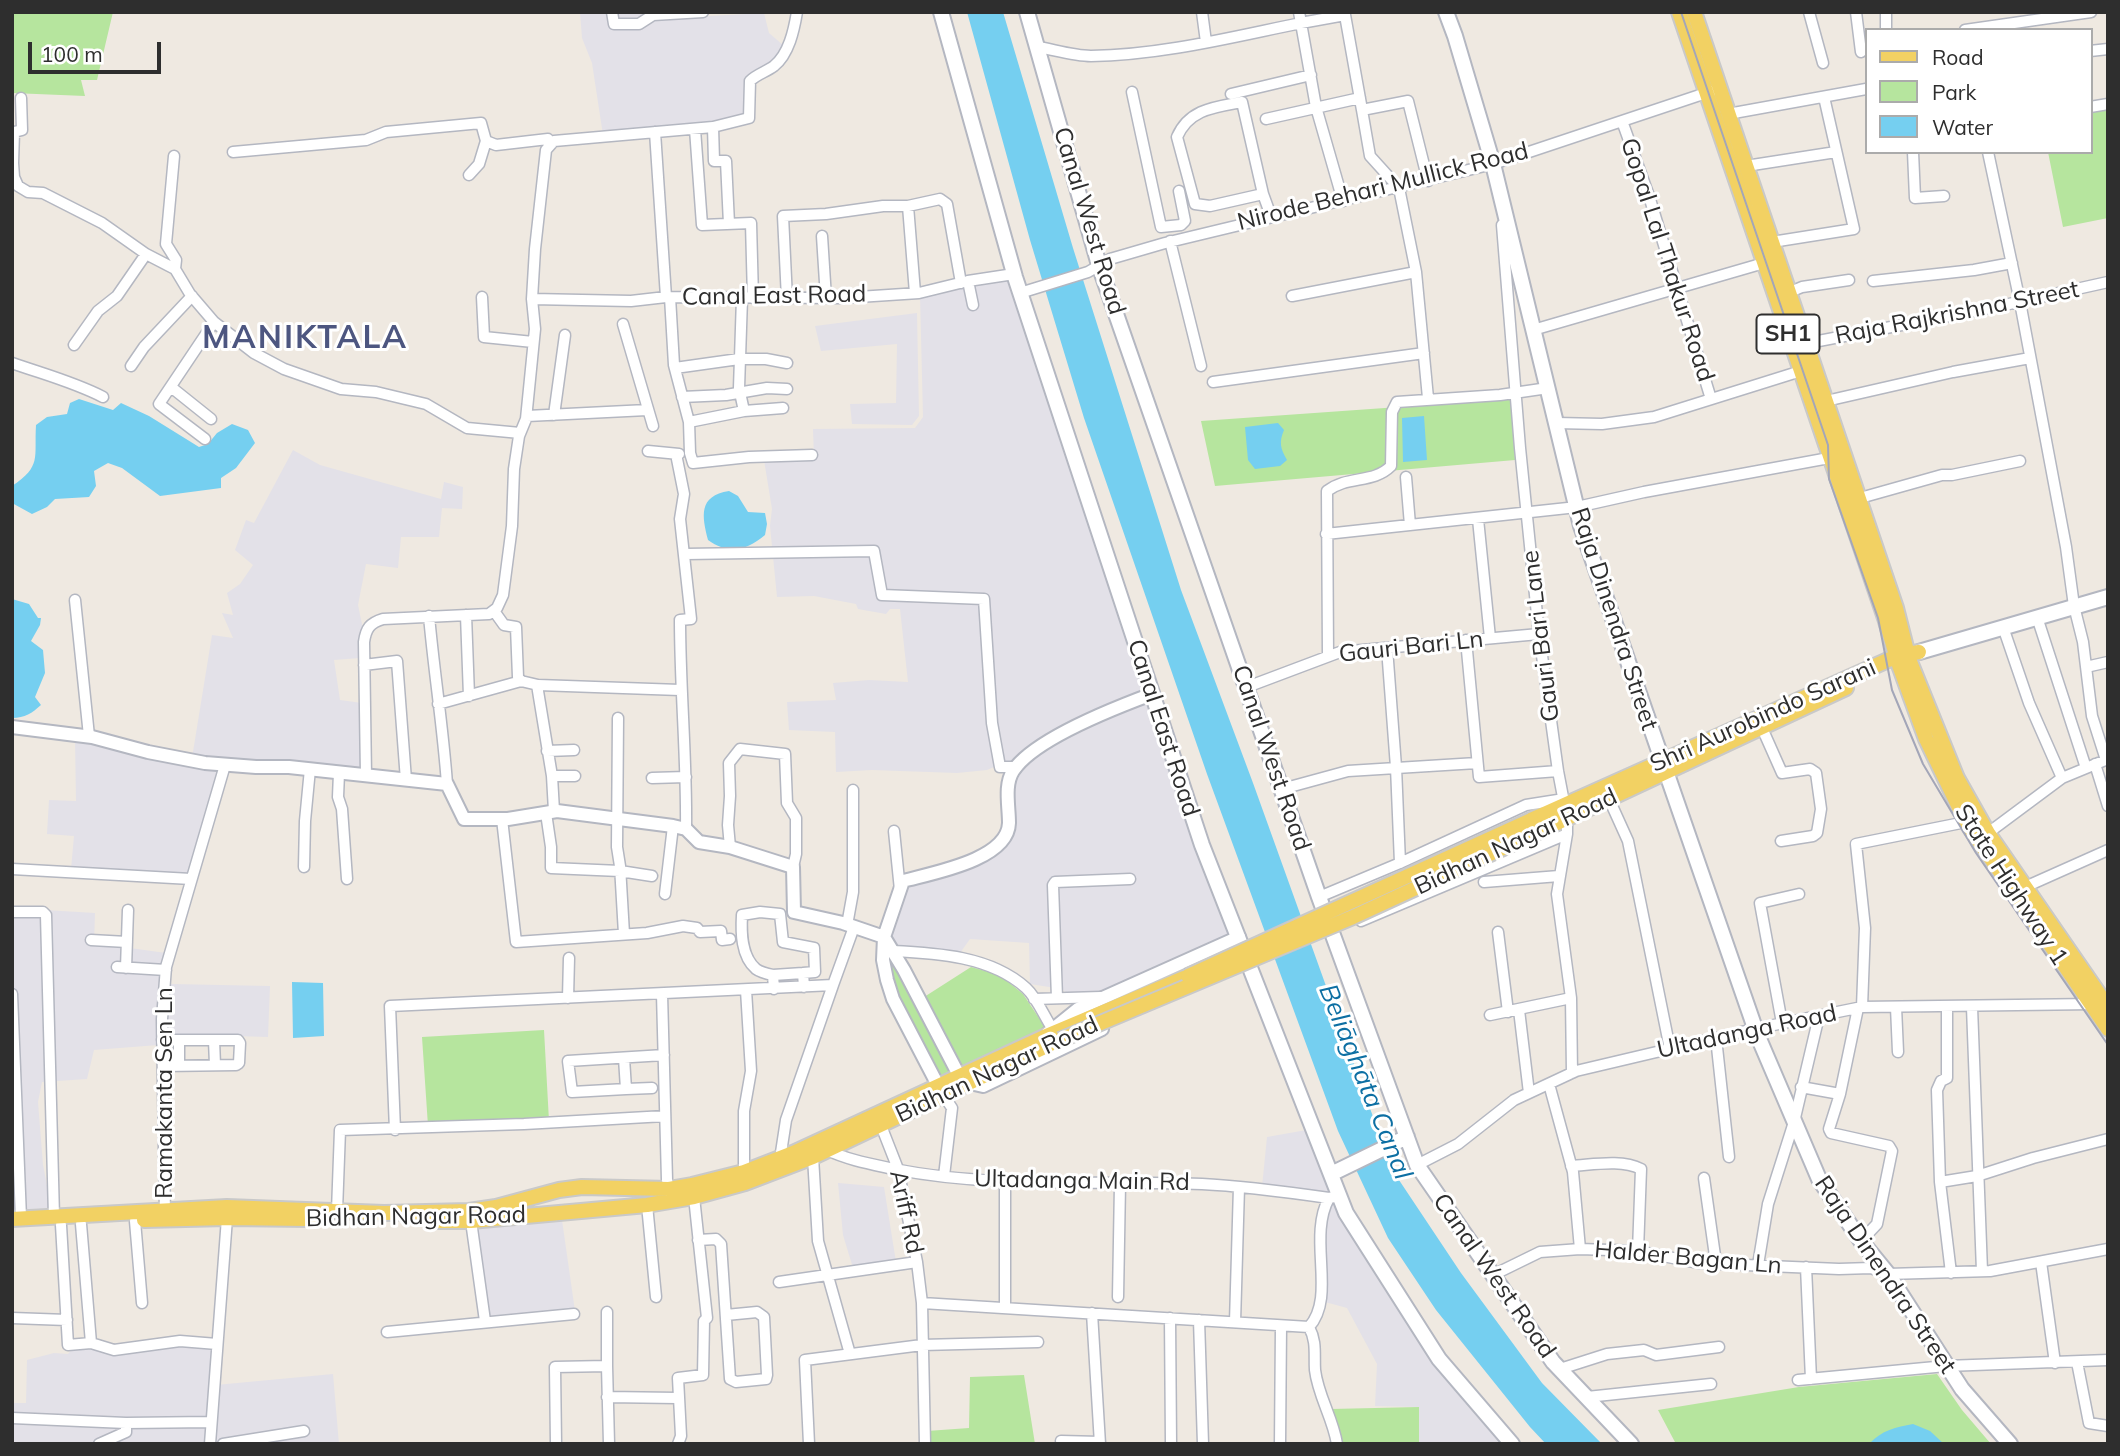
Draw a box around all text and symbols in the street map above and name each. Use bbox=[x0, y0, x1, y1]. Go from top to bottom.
scale bar bbox=[32, 28, 164, 72]
legend bbox=[1864, 28, 2092, 154]
text: 100 m bbox=[41, 41, 103, 67]
text: Road bbox=[1932, 44, 1983, 70]
text: Park bbox=[1932, 79, 1976, 105]
text: Water bbox=[1932, 114, 1993, 140]
street label: Canal West Road bbox=[1047, 124, 1131, 318]
street label: Gopal Lal Thakur Road bbox=[1614, 135, 1720, 385]
street label: Nirode Behari Mullick Road bbox=[1234, 137, 1532, 237]
street label: Raja Rajkrishna Street bbox=[1833, 275, 2081, 351]
street label: Canal East Road bbox=[682, 280, 866, 312]
road number: SH1 bbox=[1756, 314, 1820, 354]
district label: MANIKTALA bbox=[203, 319, 407, 357]
street label: Raja Dinendra Street bbox=[1564, 504, 1664, 734]
street label: Gauri Bari Lane bbox=[1516, 549, 1566, 723]
street label: Gauri Bari Ln bbox=[1337, 625, 1485, 669]
street label: Canal East Road bbox=[1121, 636, 1205, 820]
street label: Shri Aurobindo Sarani bbox=[1646, 653, 1880, 779]
street label: Canal West Road bbox=[1226, 661, 1316, 855]
street label: Bidhan Nagar Road bbox=[1410, 782, 1622, 902]
street label: State Highway 1 bbox=[1948, 799, 2074, 971]
water label: Beliāghāta Canal bbox=[1312, 980, 1418, 1184]
street label: Ramakanta Sen Ln bbox=[151, 987, 179, 1199]
street label: Ultadanga Road bbox=[1655, 999, 1839, 1065]
street label: Bidhan Nagar Road bbox=[891, 1010, 1103, 1130]
street label: Ultadanga Main Rd bbox=[974, 1165, 1190, 1197]
street label: Ariff Rd bbox=[883, 1167, 929, 1257]
street label: Raja Dinendra Street bbox=[1808, 1171, 1962, 1379]
street label: Canal West Road bbox=[1426, 1188, 1562, 1364]
street label: Bidhan Nagar Road bbox=[306, 1201, 526, 1233]
street label: Halder Bagan Ln bbox=[1593, 1235, 1783, 1281]

